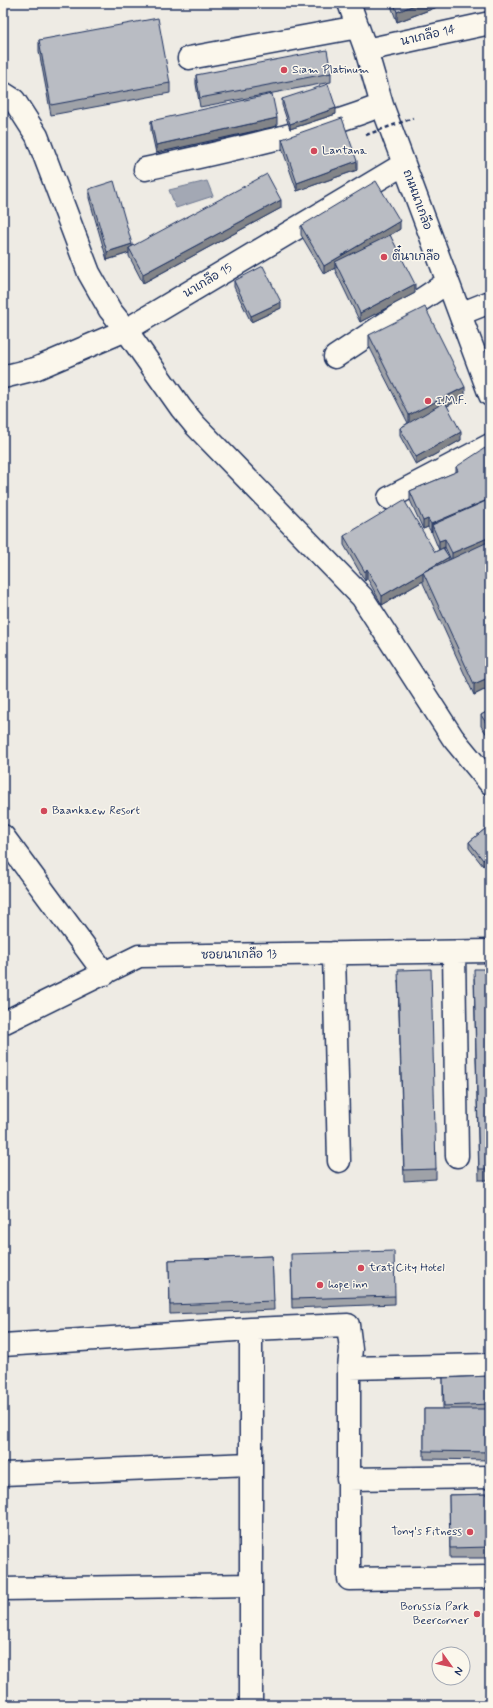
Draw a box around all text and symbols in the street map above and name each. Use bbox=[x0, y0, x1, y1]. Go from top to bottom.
street label: นาเกลือ 14 bbox=[399, 21, 457, 50]
place label: Siam Platinum bbox=[292, 62, 369, 78]
marker: Siam Platinum bbox=[279, 65, 289, 75]
place label: Lantana bbox=[322, 143, 367, 159]
marker: Lantana bbox=[309, 146, 319, 156]
street label: ถนนนาเกลือ bbox=[399, 167, 436, 232]
place label: ตี๋นาเกลือ bbox=[392, 244, 440, 265]
marker: ตี๋นาเกลือ bbox=[379, 252, 389, 262]
street label: นาเกลือ 15 bbox=[180, 259, 236, 302]
place label: I.M.F. bbox=[436, 393, 467, 409]
marker: I.M.F. bbox=[423, 396, 433, 406]
place label: Baankaew Resort bbox=[52, 803, 140, 819]
marker: Baankaew Resort bbox=[39, 806, 49, 816]
street label: ซอยนาเกลือ 13 bbox=[201, 945, 277, 964]
place label: trat City Hotel bbox=[368, 1260, 445, 1276]
marker: trat City Hotel bbox=[356, 1263, 366, 1273]
place label: hope inn bbox=[328, 1277, 368, 1293]
marker: hope inn bbox=[315, 1280, 325, 1290]
place label: Tony's Fitness bbox=[391, 1524, 462, 1540]
marker: Tony's Fitness bbox=[465, 1527, 475, 1537]
place label: Borussia Park Beercorner bbox=[400, 1599, 469, 1629]
marker: Borussia Park Beercorner bbox=[472, 1609, 482, 1619]
north arrow bbox=[431, 1646, 471, 1686]
text: N bbox=[451, 1664, 466, 1678]

